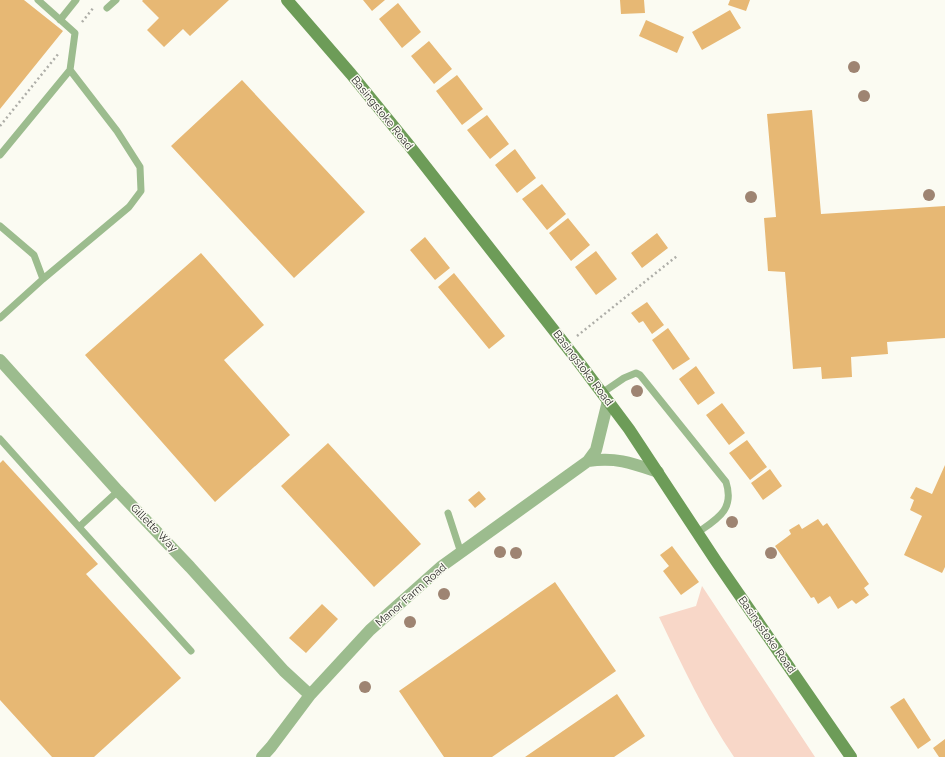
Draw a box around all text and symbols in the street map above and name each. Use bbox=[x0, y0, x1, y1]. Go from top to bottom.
street label: Basingstoke Road bbox=[348, 74, 416, 153]
street label: Basingstoke Road bbox=[550, 328, 616, 408]
street label: Gillette Way bbox=[128, 501, 180, 555]
street label: Manor Farm Road bbox=[373, 561, 449, 629]
street label: Basingstoke Road bbox=[736, 594, 798, 676]

